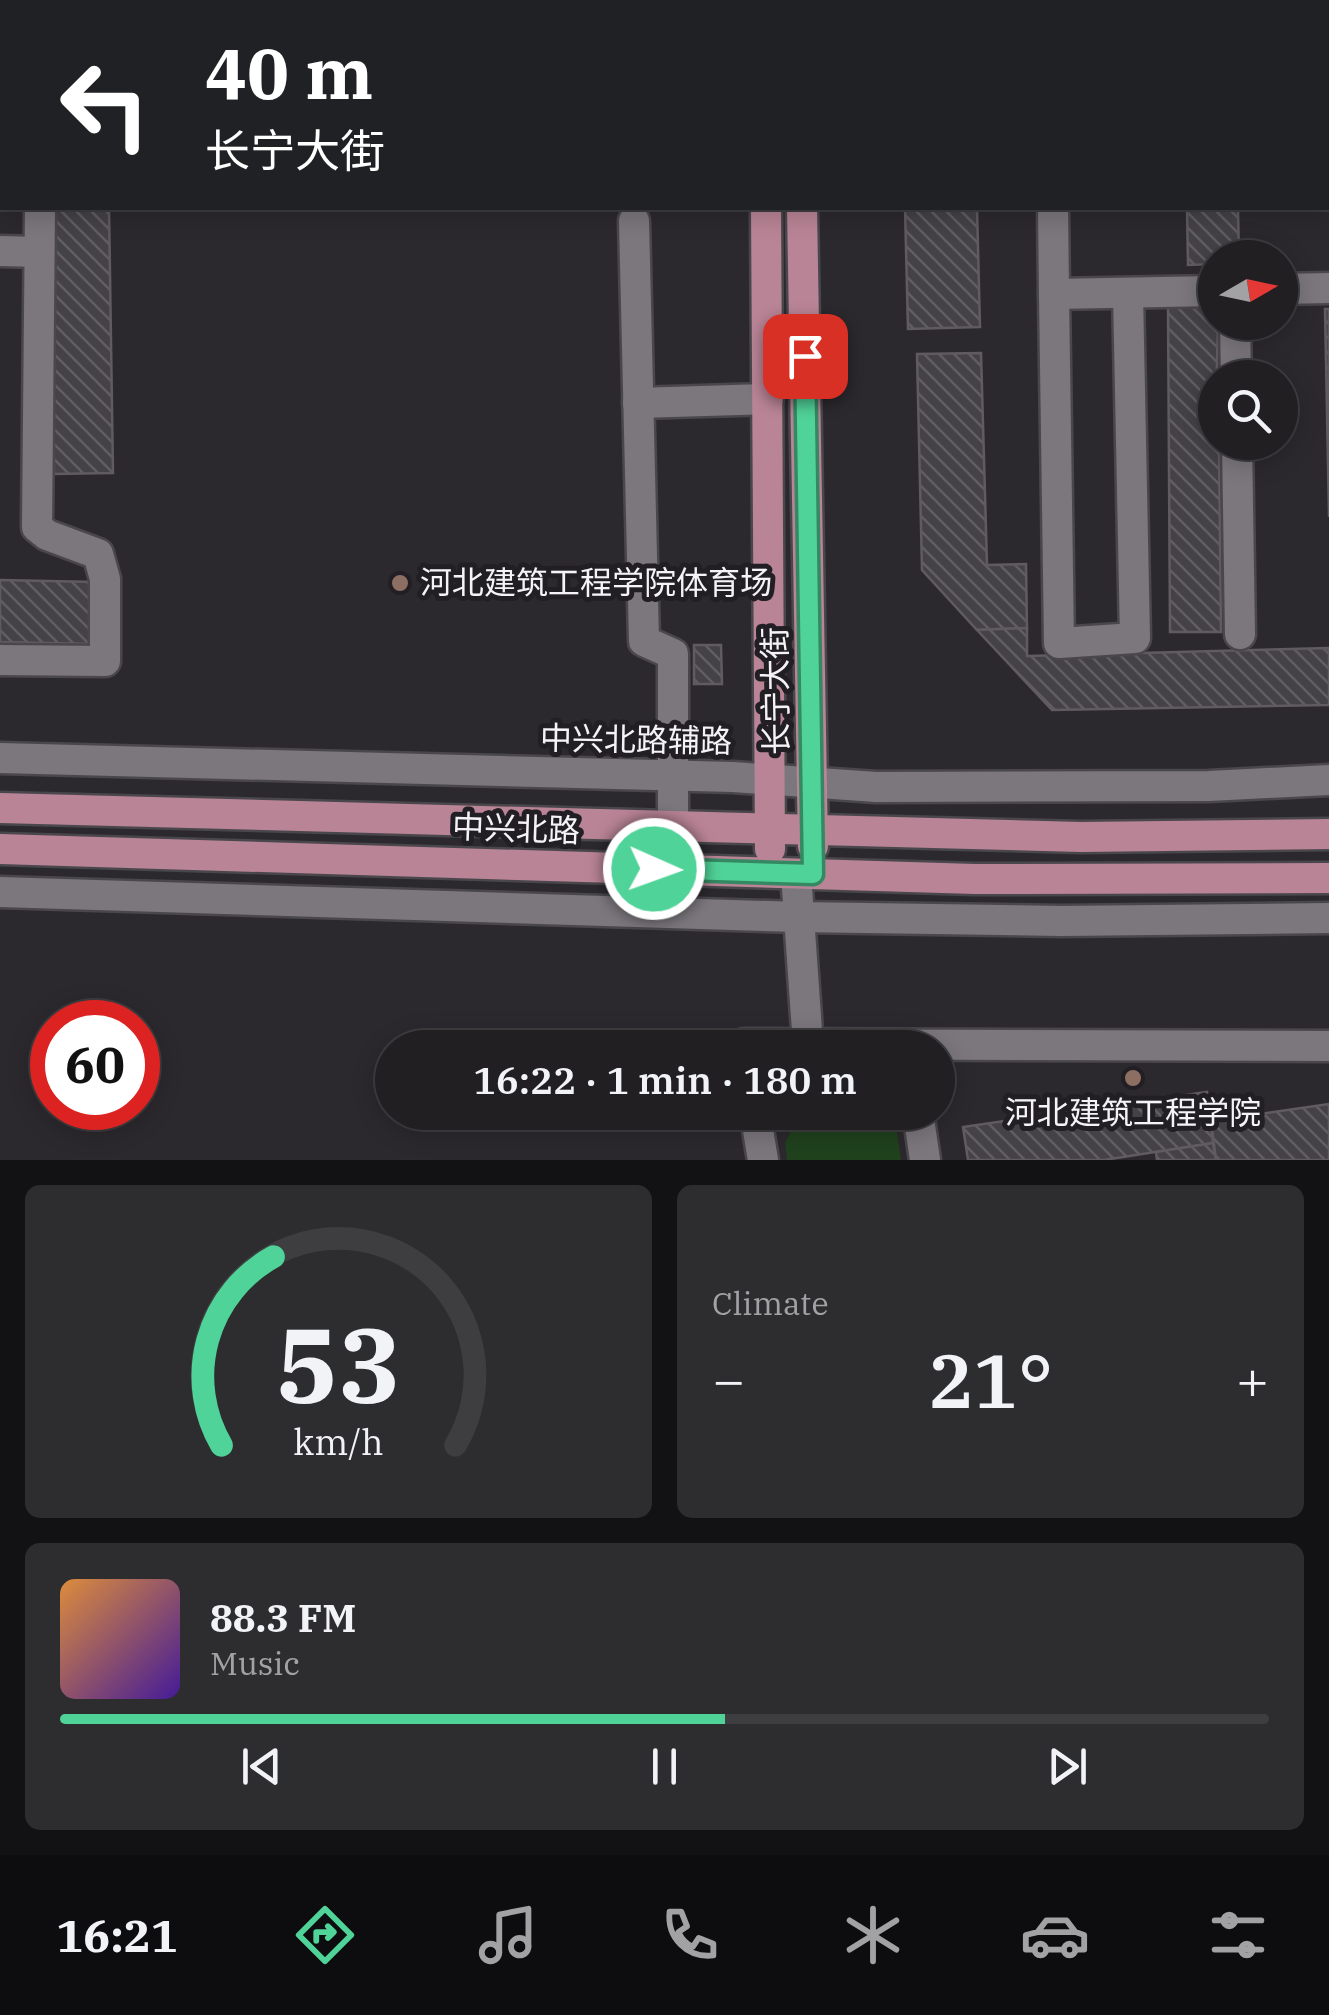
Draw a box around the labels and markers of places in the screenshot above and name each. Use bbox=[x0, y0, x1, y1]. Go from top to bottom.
pin bbox=[763, 314, 848, 399]
place label: 河北建筑工程学院体育场 bbox=[420, 561, 772, 603]
marker: 河北建筑工程学院体育场 bbox=[389, 572, 411, 594]
marker: 河北建筑工程学院 bbox=[1122, 1067, 1144, 1089]
place label: 河北建筑工程学院 bbox=[1005, 1091, 1261, 1133]

